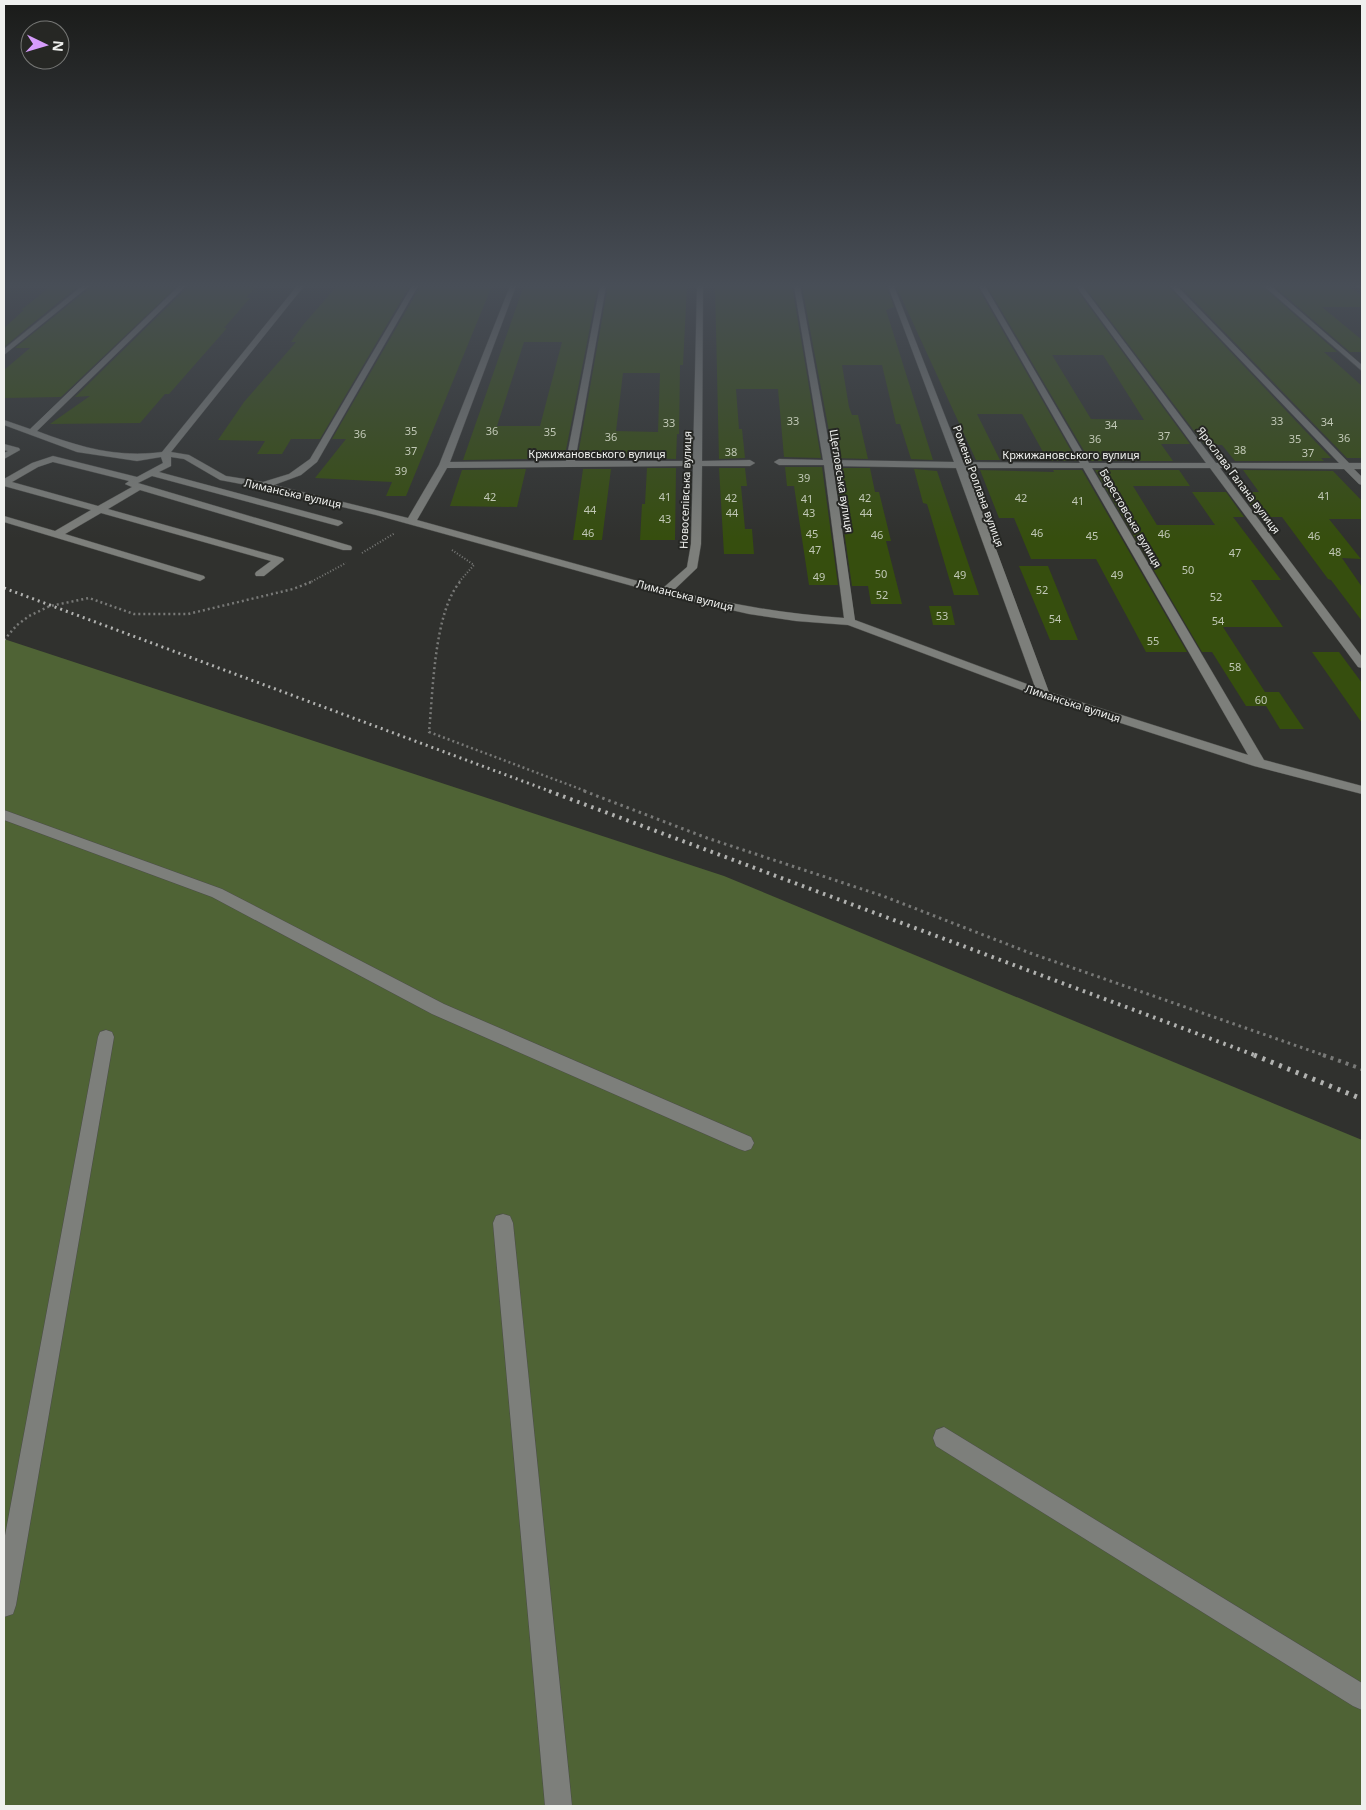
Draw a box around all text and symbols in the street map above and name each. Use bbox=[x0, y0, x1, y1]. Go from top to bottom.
north arrow bbox=[20, 20, 70, 70]
text: N bbox=[48, 40, 68, 53]
house number: 33 bbox=[787, 413, 799, 428]
house number: 33 bbox=[1271, 413, 1283, 428]
house number: 34 bbox=[1321, 414, 1334, 429]
house number: 33 bbox=[663, 415, 675, 430]
house number: 34 bbox=[1105, 417, 1118, 432]
house number: 35 bbox=[405, 423, 417, 438]
house number: 36 bbox=[486, 423, 498, 438]
street label: Ромена Роллана вулиця bbox=[950, 423, 1008, 549]
street label: Ярослава Галана вулиця bbox=[1194, 423, 1284, 537]
house number: 35 bbox=[544, 424, 556, 439]
house number: 36 bbox=[354, 426, 366, 441]
street label: Щегловська вулиця bbox=[826, 428, 858, 534]
house number: 37 bbox=[1158, 428, 1170, 443]
house number: 36 bbox=[605, 429, 617, 444]
house number: 36 bbox=[1338, 430, 1350, 445]
street label: Новоселівська вулиця bbox=[675, 431, 695, 549]
house number: 36 bbox=[1089, 431, 1101, 446]
house number: 35 bbox=[1289, 431, 1301, 446]
house number: 38 bbox=[1234, 442, 1246, 457]
house number: 37 bbox=[405, 443, 417, 458]
house number: 38 bbox=[725, 444, 737, 459]
house number: 37 bbox=[1302, 445, 1314, 460]
street label: Кржижановського вулиця bbox=[528, 446, 666, 461]
street label: Кржижановського вулиця bbox=[1002, 447, 1140, 462]
house number: 39 bbox=[395, 463, 407, 478]
street label: Берестовська вулиця bbox=[1096, 466, 1166, 570]
house number: 39 bbox=[798, 470, 810, 485]
street label: Лиманська вулиця bbox=[243, 475, 343, 511]
house number: 41 bbox=[1318, 488, 1330, 503]
house number: 42 bbox=[484, 489, 496, 504]
house number: 41 bbox=[659, 489, 671, 504]
house number: 42 bbox=[725, 490, 737, 505]
house number: 42 bbox=[859, 490, 871, 505]
house number: 42 bbox=[1015, 490, 1027, 505]
house number: 41 bbox=[801, 491, 813, 506]
house number: 41 bbox=[1072, 493, 1084, 508]
house number: 44 bbox=[584, 502, 597, 517]
house number: 44 bbox=[726, 505, 739, 520]
house number: 43 bbox=[803, 505, 815, 520]
house number: 44 bbox=[860, 505, 873, 520]
house number: 43 bbox=[659, 511, 671, 526]
house number: 46 bbox=[582, 525, 594, 540]
house number: 46 bbox=[1031, 525, 1043, 540]
house number: 45 bbox=[806, 526, 818, 541]
house number: 46 bbox=[1158, 526, 1170, 541]
house number: 46 bbox=[871, 527, 883, 542]
house number: 45 bbox=[1086, 528, 1098, 543]
house number: 46 bbox=[1308, 528, 1320, 543]
house number: 47 bbox=[809, 542, 821, 557]
house number: 48 bbox=[1329, 544, 1341, 559]
house number: 47 bbox=[1229, 545, 1241, 560]
house number: 50 bbox=[1182, 562, 1194, 577]
house number: 50 bbox=[875, 566, 887, 581]
house number: 49 bbox=[954, 567, 966, 582]
house number: 49 bbox=[1111, 567, 1123, 582]
house number: 49 bbox=[813, 569, 825, 584]
street label: Лиманська вулиця bbox=[635, 576, 735, 614]
house number: 52 bbox=[1036, 582, 1048, 597]
house number: 52 bbox=[876, 587, 888, 602]
house number: 52 bbox=[1210, 589, 1222, 604]
house number: 53 bbox=[936, 608, 948, 623]
house number: 54 bbox=[1049, 611, 1062, 626]
house number: 54 bbox=[1212, 613, 1225, 628]
house number: 55 bbox=[1147, 633, 1159, 648]
house number: 58 bbox=[1229, 659, 1241, 674]
street label: Лиманська вулиця bbox=[1023, 681, 1123, 725]
house number: 60 bbox=[1255, 692, 1267, 707]

